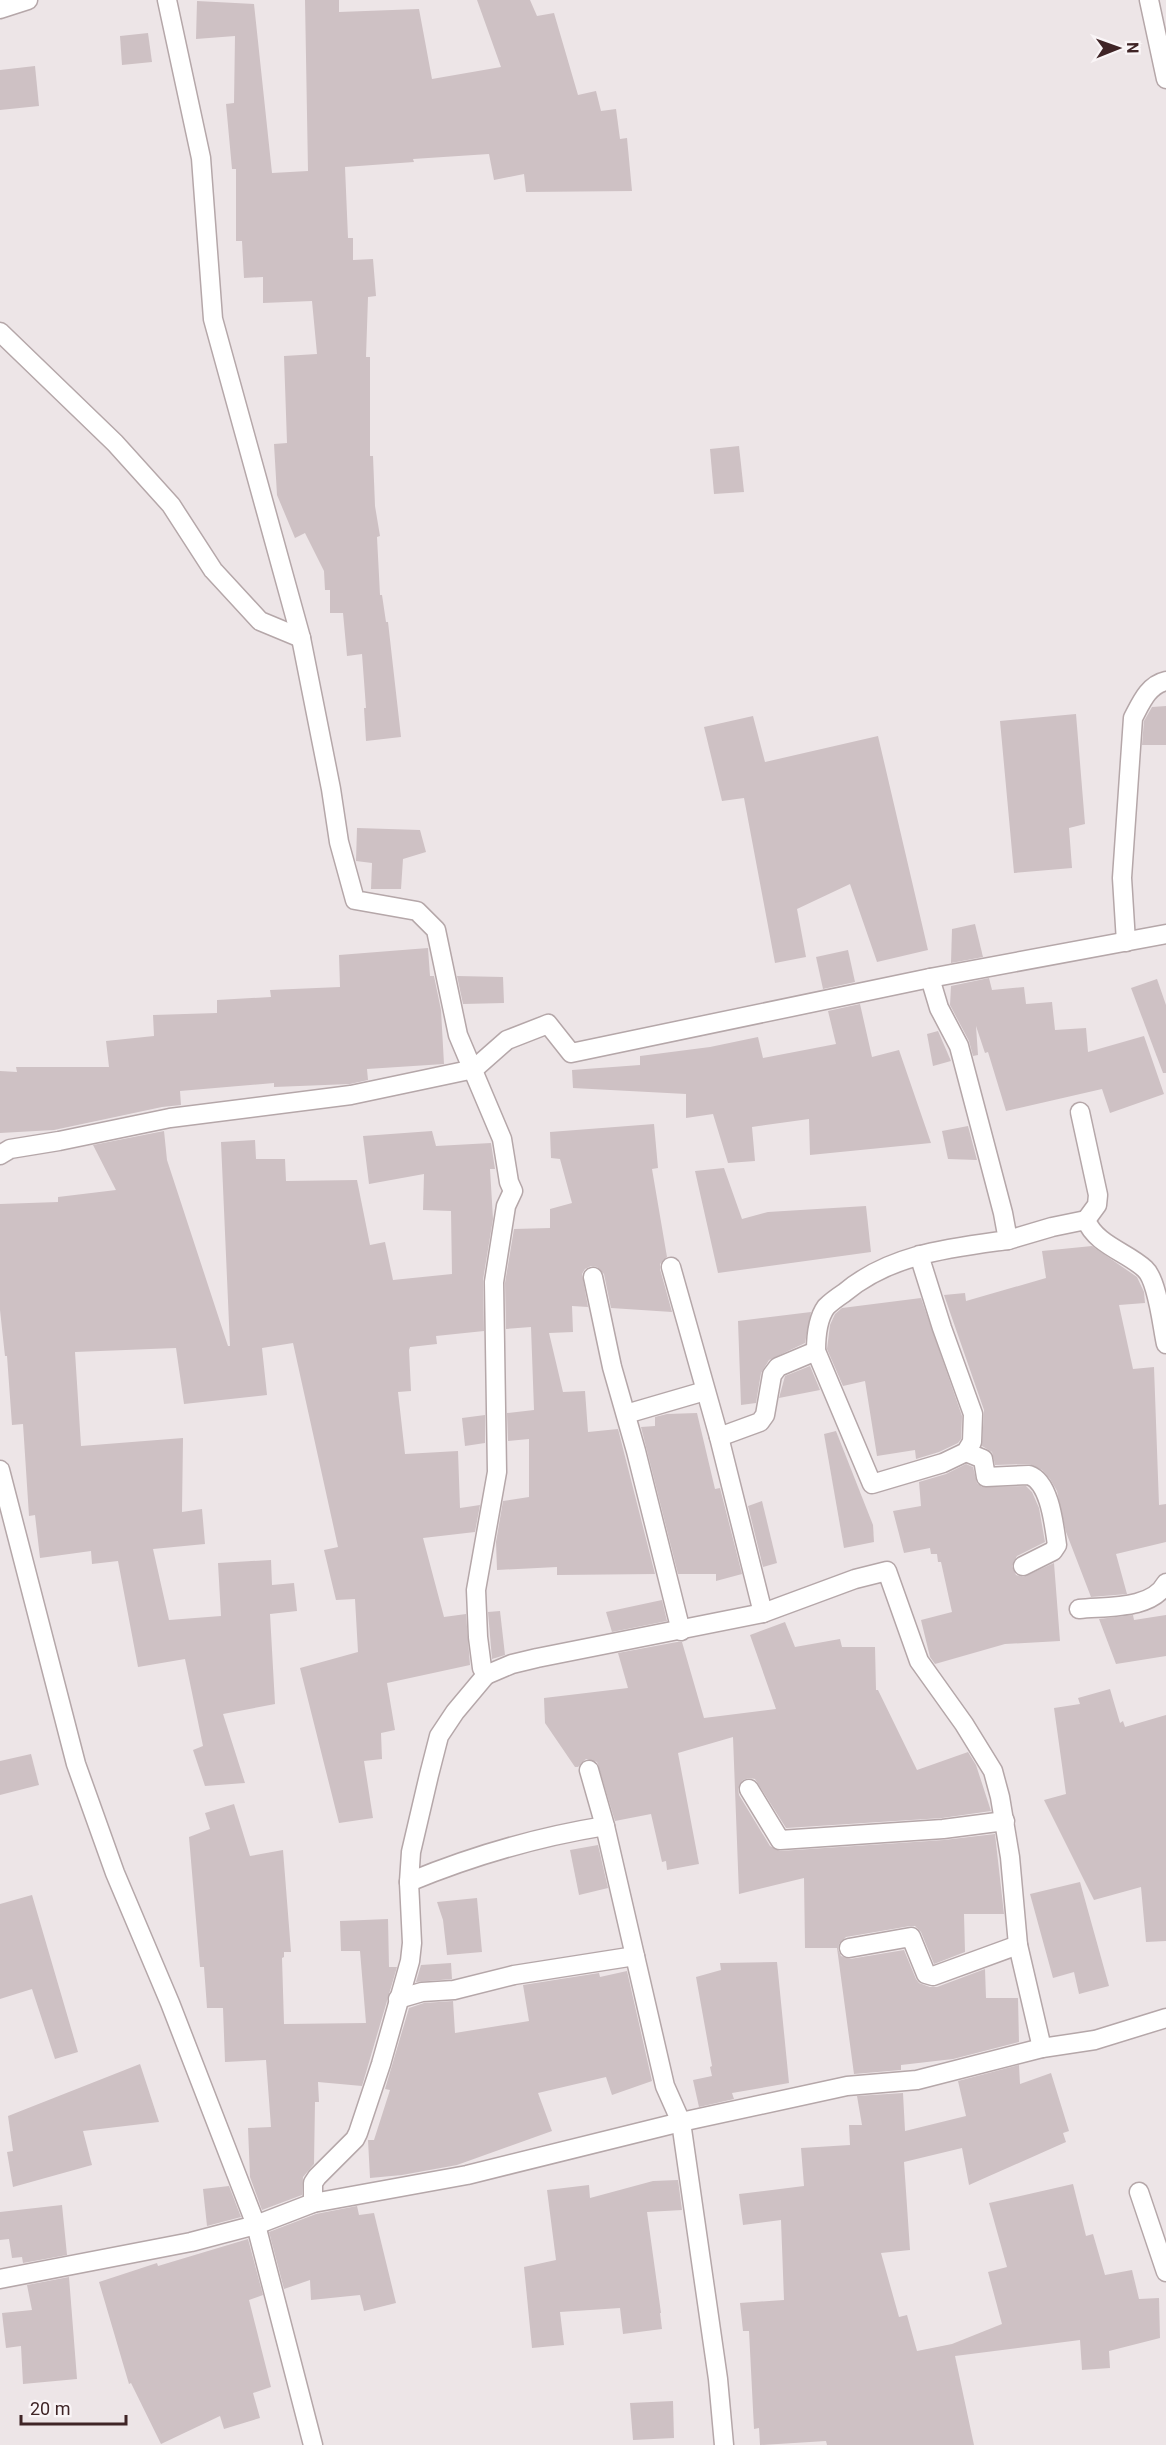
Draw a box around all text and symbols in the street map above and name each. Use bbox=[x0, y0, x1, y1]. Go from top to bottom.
north arrow bbox=[1088, 18, 1148, 78]
text: N bbox=[1123, 42, 1142, 54]
scale bar bbox=[21, 2388, 126, 2426]
text: 20 m bbox=[30, 2398, 70, 2419]

